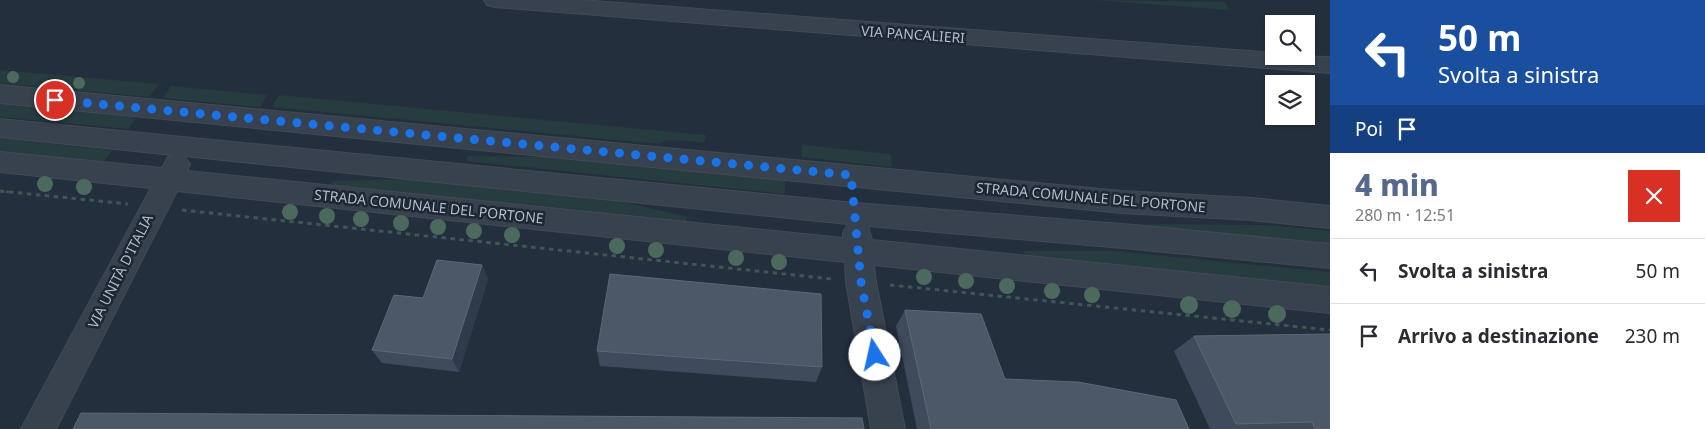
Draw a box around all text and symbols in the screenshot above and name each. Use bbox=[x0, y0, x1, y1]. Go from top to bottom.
text: 50 m bbox=[1438, 14, 1521, 61]
map controls bbox=[1265, 15, 1315, 125]
button: search bbox=[1265, 15, 1315, 65]
icon: left bbox=[1355, 20, 1420, 85]
street label: VIA PANCALIERI bbox=[860, 21, 966, 47]
text: Svolta a sinistra bbox=[1438, 59, 1599, 89]
button: layers bbox=[1265, 75, 1315, 125]
pin bbox=[34, 79, 76, 121]
icon: arrive bbox=[41, 86, 69, 114]
icon: arrive bbox=[1393, 115, 1421, 143]
text: Poi bbox=[1355, 116, 1383, 142]
text: 4 min bbox=[1355, 164, 1439, 205]
button: close bbox=[1628, 170, 1680, 222]
street label: STRADA COMUNALE DEL PORTONE bbox=[975, 177, 1207, 217]
street label: STRADA COMUNALE DEL PORTONE bbox=[313, 185, 545, 227]
text: 280 m · 12:51 bbox=[1355, 204, 1455, 226]
street label: VIA UNITÀ D'ITALIA bbox=[83, 211, 157, 331]
icon: left bbox=[1355, 257, 1383, 285]
text: Svolta a sinistra bbox=[1398, 258, 1548, 284]
text: 50 m bbox=[1636, 258, 1680, 284]
icon: arrive bbox=[1355, 322, 1383, 350]
text: Arrivo a destinazione bbox=[1398, 323, 1599, 349]
text: 230 m bbox=[1625, 323, 1680, 349]
position arrow bbox=[848, 328, 900, 380]

